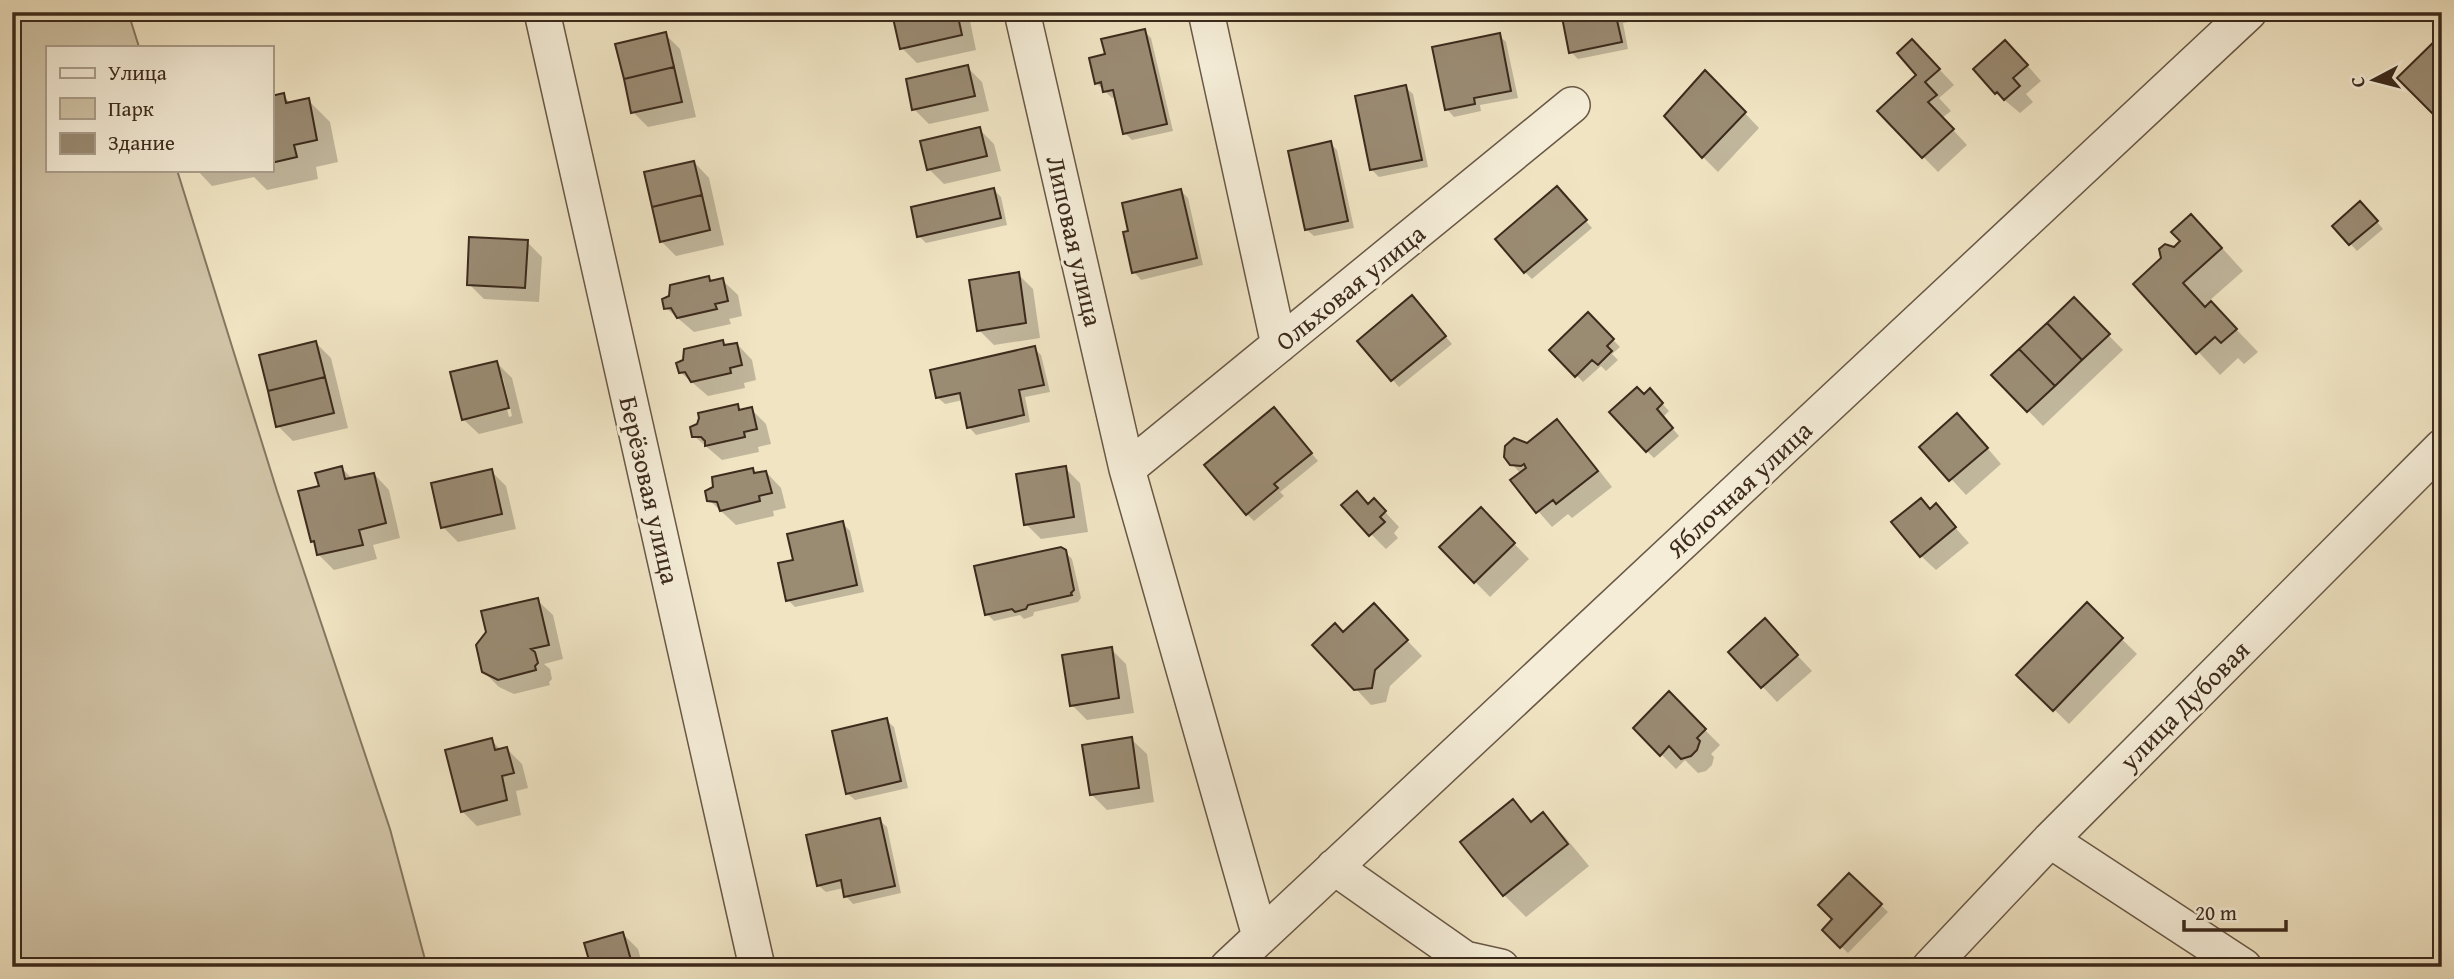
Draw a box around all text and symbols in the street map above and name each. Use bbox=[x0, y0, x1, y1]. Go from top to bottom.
legend bbox=[46, 46, 273, 172]
north arrow bbox=[2338, 46, 2408, 116]
text: Улица bbox=[108, 57, 167, 88]
text: С bbox=[2343, 75, 2372, 89]
text: Парк bbox=[108, 93, 154, 124]
text: Здание bbox=[108, 127, 175, 158]
street label: Липовая улица bbox=[1036, 152, 1114, 331]
street label: Ольховая улица bbox=[1267, 214, 1434, 360]
street label: Берёзовая улица bbox=[609, 392, 691, 588]
street label: Яблочная улица bbox=[1657, 411, 1821, 568]
street label: улица Дубовая bbox=[2109, 631, 2258, 780]
scale bar bbox=[2184, 888, 2286, 932]
text: 20 m bbox=[2195, 897, 2237, 928]

